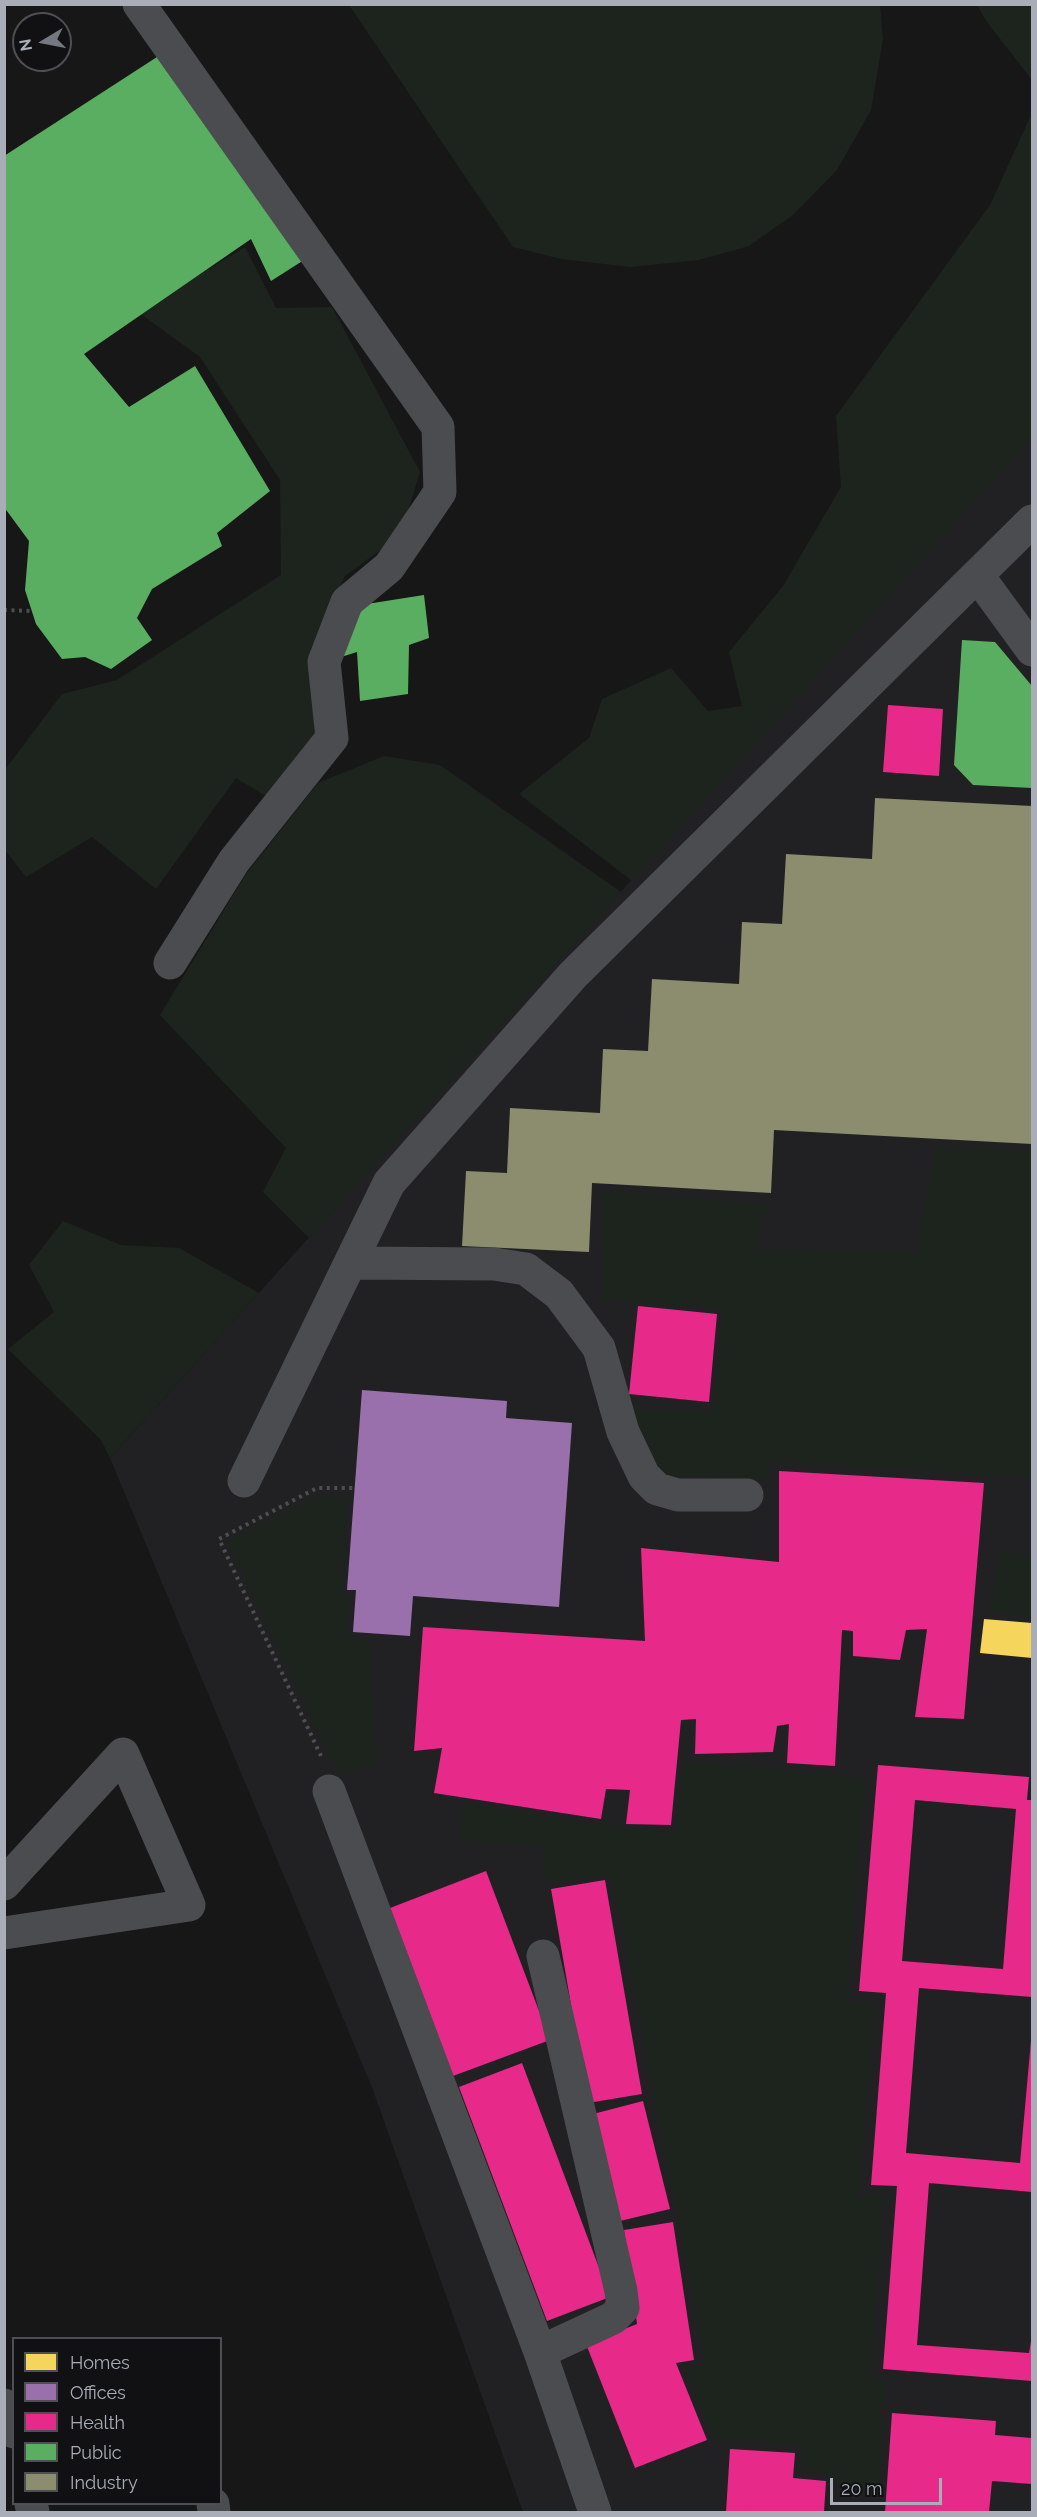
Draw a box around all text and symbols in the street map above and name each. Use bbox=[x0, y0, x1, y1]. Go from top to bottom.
north arrow bbox=[12, 12, 72, 72]
text: N bbox=[15, 37, 36, 53]
legend bbox=[12, 2337, 222, 2505]
text: Homes bbox=[70, 2352, 130, 2373]
text: Offices bbox=[70, 2382, 126, 2403]
text: Health bbox=[70, 2412, 125, 2433]
text: Public bbox=[70, 2442, 122, 2463]
scale bar bbox=[833, 2466, 946, 2504]
text: Industry bbox=[70, 2472, 138, 2493]
text: 20 m bbox=[841, 2478, 883, 2499]

